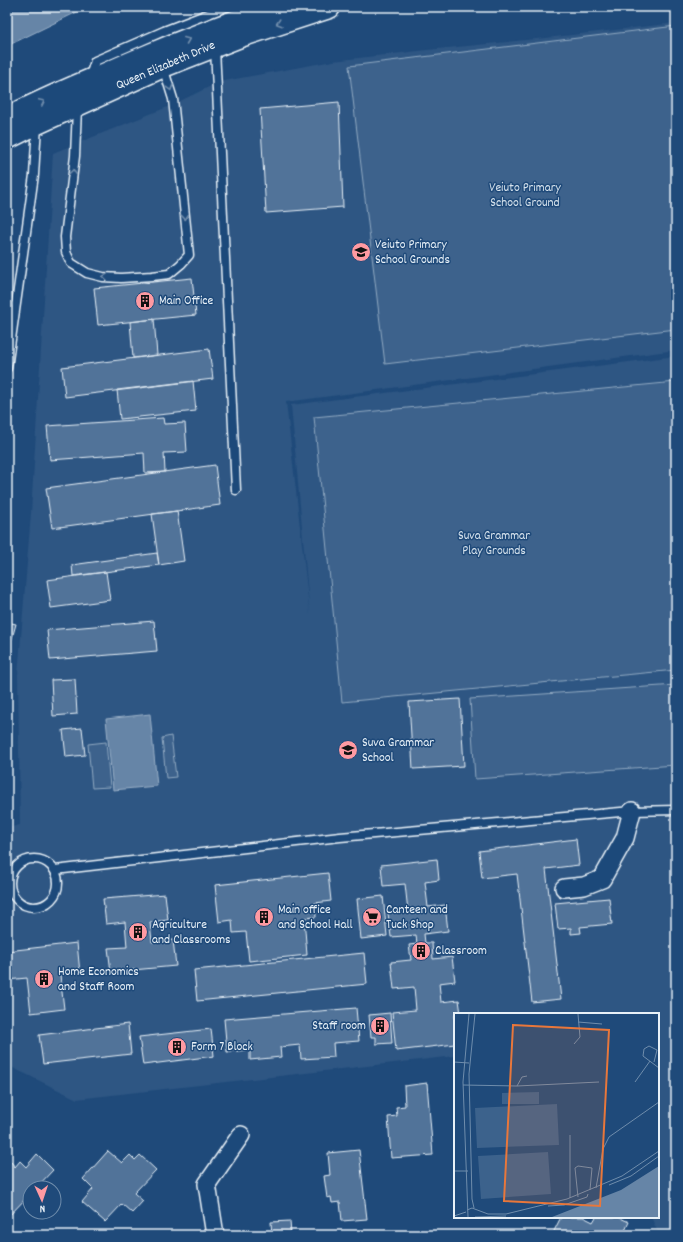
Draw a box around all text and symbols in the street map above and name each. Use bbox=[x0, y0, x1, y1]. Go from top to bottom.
one-way arrow bbox=[275, 18, 282, 27]
street label: Queen Elizabeth Drive bbox=[113, 36, 219, 95]
one-way arrow bbox=[184, 36, 191, 44]
one-way arrow bbox=[165, 85, 174, 92]
one-way arrow bbox=[38, 99, 45, 107]
one-way arrow bbox=[68, 169, 77, 175]
park label: Veiuto Primary School Ground bbox=[489, 179, 562, 213]
one-way arrow bbox=[181, 214, 190, 220]
place label: Veiuto Primary School Grounds bbox=[375, 236, 450, 270]
school or university icon: Veiuto Primary School Grounds bbox=[350, 241, 372, 263]
one-way arrow bbox=[102, 273, 108, 282]
building icon: Main Office bbox=[134, 290, 156, 312]
place label: Main Office bbox=[159, 292, 214, 311]
park label: Suva Grammar Play Grounds bbox=[458, 527, 530, 561]
place label: Suva Grammar School bbox=[362, 734, 434, 768]
school or university icon: Suva Grammar School bbox=[337, 739, 359, 761]
place label: Main office and School Hall bbox=[278, 901, 353, 935]
place label: Canteen and Tuck Shop bbox=[386, 901, 448, 935]
building icon: Main office and School Hall bbox=[253, 906, 275, 928]
supermarket icon: Canteen and Tuck Shop bbox=[361, 906, 383, 928]
place label: Agriculture and Classrooms bbox=[152, 916, 231, 950]
building icon: Agriculture and Classrooms bbox=[127, 921, 149, 943]
building icon: Classroom bbox=[410, 940, 432, 962]
place label: Classroom bbox=[435, 942, 487, 961]
place label: Home Economics and Staff Room bbox=[58, 963, 139, 997]
building icon: Home Economics and Staff Room bbox=[33, 968, 55, 990]
inset map bbox=[454, 1013, 659, 1218]
building icon: Staff room bbox=[369, 1015, 391, 1037]
place label: Staff room bbox=[312, 1017, 366, 1036]
building icon: Form 7 Block bbox=[166, 1036, 188, 1058]
place label: Form 7 Block bbox=[191, 1038, 253, 1057]
north arrow bbox=[22, 1180, 62, 1220]
text: N bbox=[39, 1200, 46, 1216]

